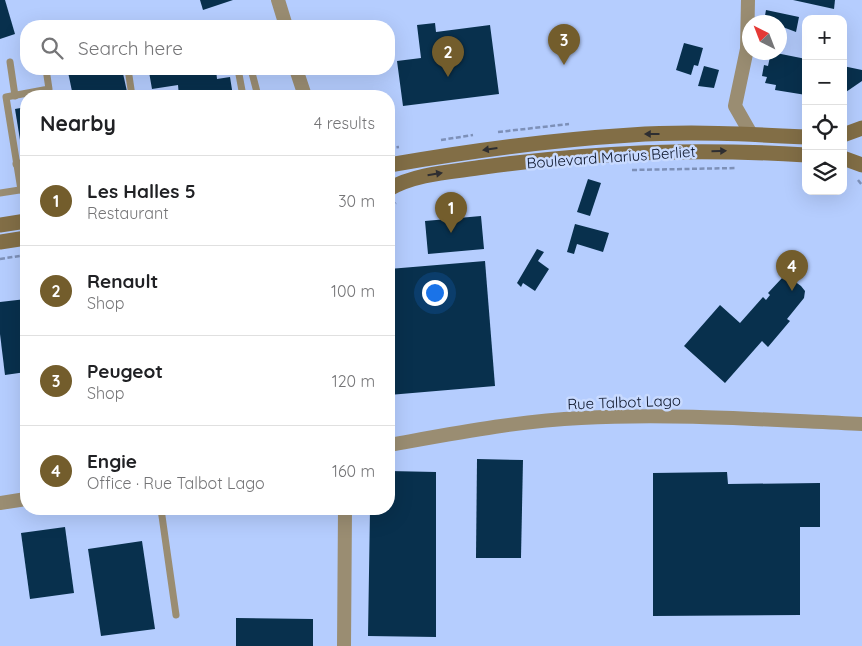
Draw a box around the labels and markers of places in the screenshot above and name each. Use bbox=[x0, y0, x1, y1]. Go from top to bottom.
pin: 3 bbox=[548, 24, 580, 65]
pin: 2 bbox=[432, 36, 464, 77]
pin: 1 bbox=[435, 192, 467, 233]
pin: 4 bbox=[776, 250, 808, 291]

